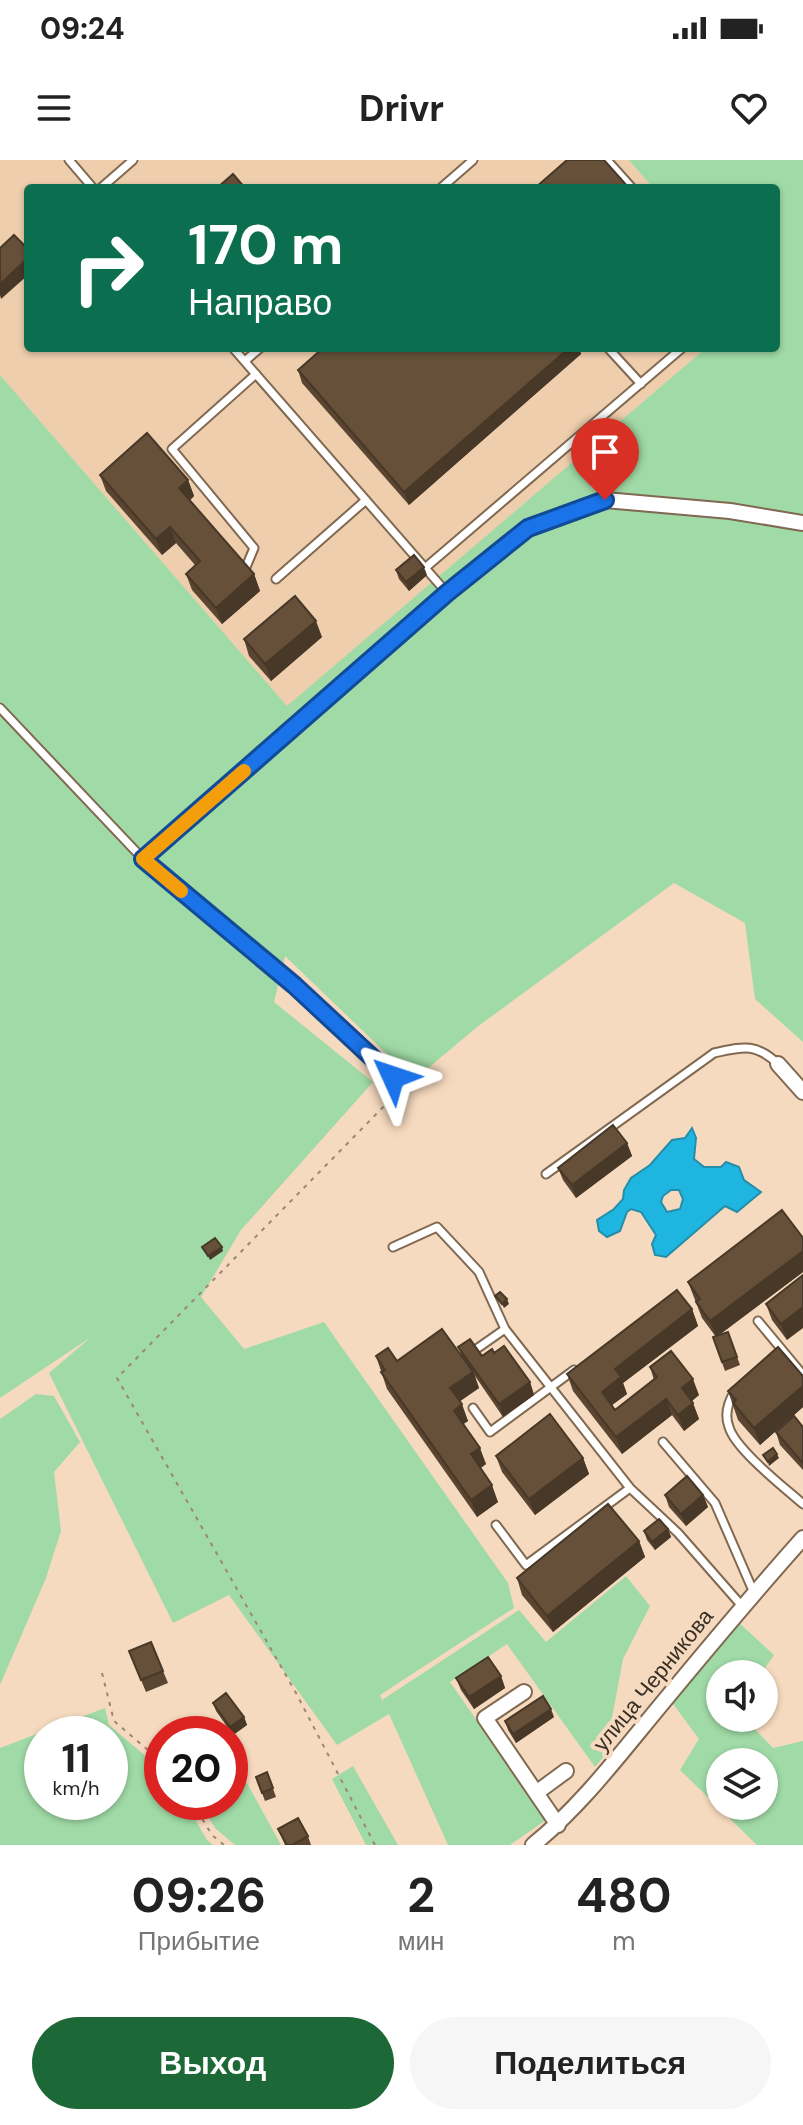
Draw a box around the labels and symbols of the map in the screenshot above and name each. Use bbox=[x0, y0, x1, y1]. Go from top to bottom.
pin bbox=[571, 418, 639, 500]
position arrow bbox=[351, 1035, 435, 1119]
street label: улица Черникова bbox=[586, 1602, 720, 1757]
speed limit sign: 20 bbox=[144, 1716, 248, 1820]

